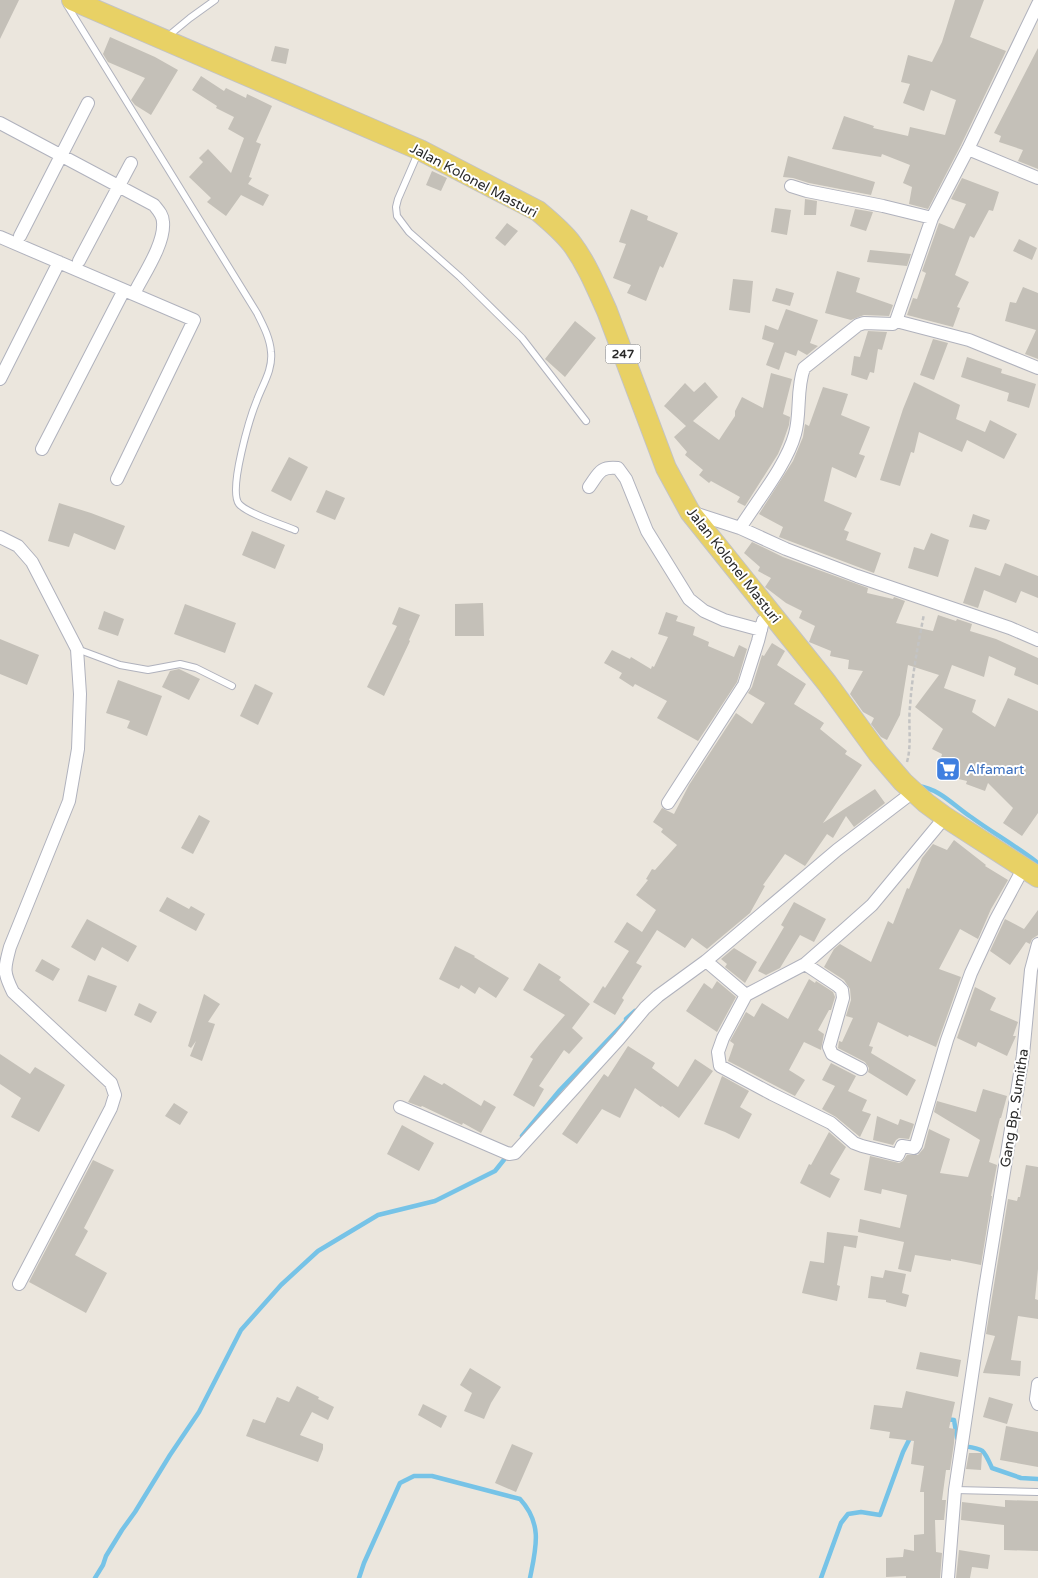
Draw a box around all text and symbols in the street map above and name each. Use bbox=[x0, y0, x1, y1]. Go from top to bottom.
street label: Jalan Kolonel Masturi bbox=[407, 140, 541, 221]
road number: 247 bbox=[606, 344, 640, 364]
street label: Jalan Kolonel Masturi bbox=[683, 504, 784, 627]
supermarket icon: Alfamart bbox=[935, 756, 961, 782]
place label: Alfamart bbox=[966, 761, 1025, 778]
street label: Gang Bp. Sumitha bbox=[997, 1047, 1032, 1169]

